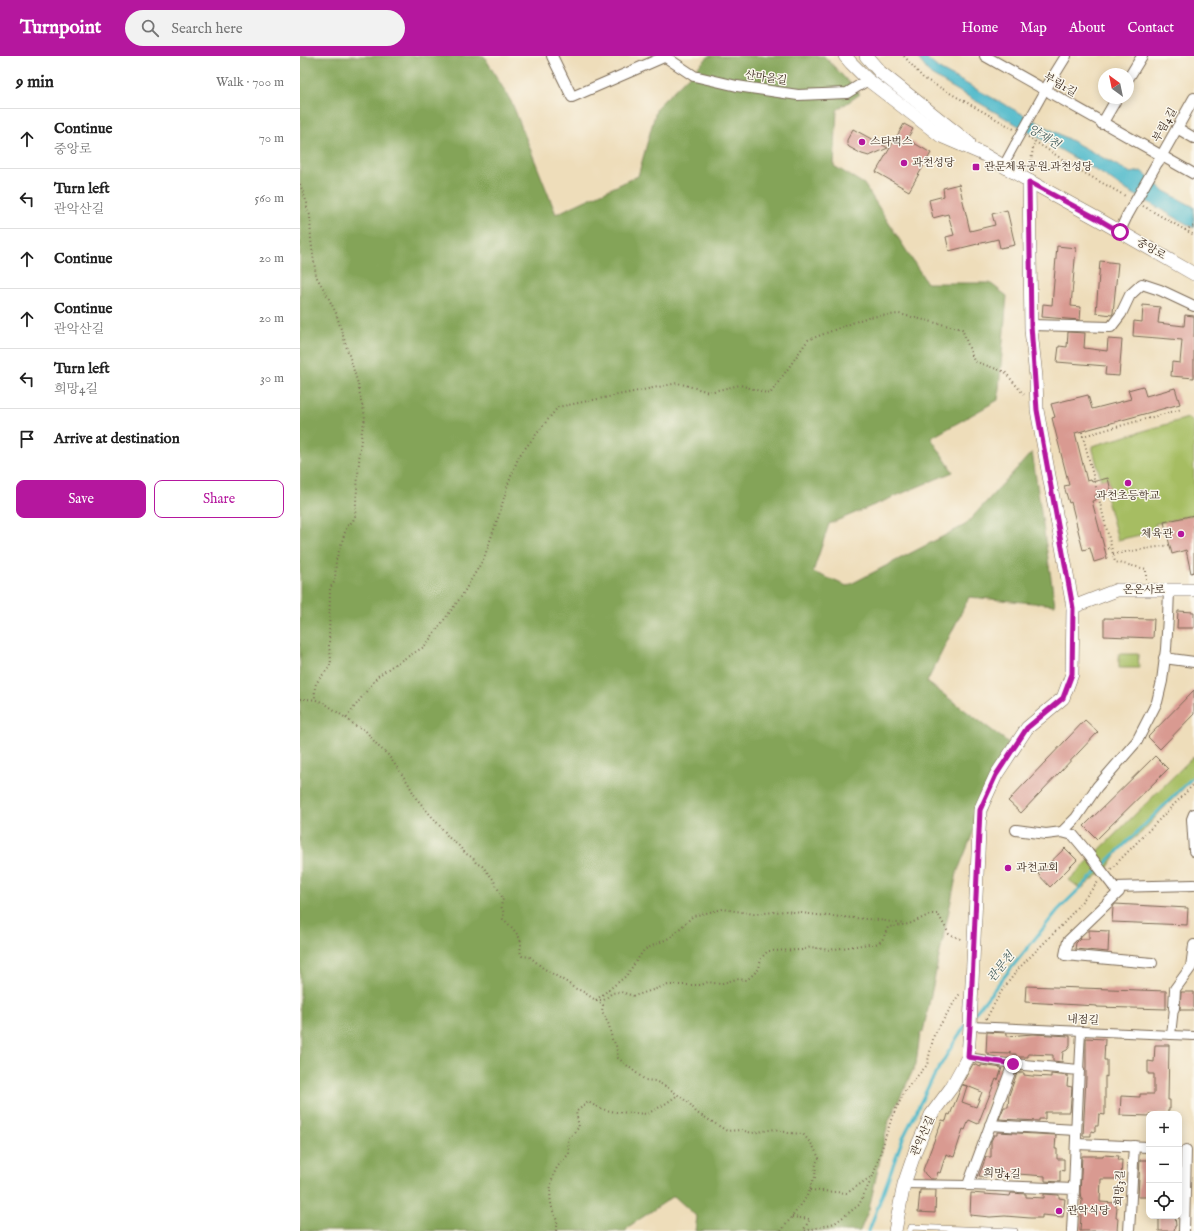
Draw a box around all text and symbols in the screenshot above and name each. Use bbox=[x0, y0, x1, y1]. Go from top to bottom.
search box bbox=[125, 10, 405, 46]
text: Turnpoint bbox=[20, 16, 101, 40]
icon: search bbox=[139, 17, 161, 39]
text: Search here bbox=[171, 19, 243, 38]
text: Home bbox=[962, 19, 998, 37]
text: Map bbox=[1020, 19, 1047, 37]
text: About bbox=[1069, 19, 1105, 37]
text: Contact bbox=[1127, 19, 1174, 37]
street label: 산마을길 bbox=[744, 68, 788, 88]
north arrow bbox=[1098, 68, 1134, 104]
street label: 부림1길 bbox=[1041, 70, 1079, 100]
text: 9 min bbox=[16, 72, 54, 93]
text: Walk · 700 m bbox=[216, 74, 284, 91]
street label: 부림4길 bbox=[1150, 105, 1180, 145]
text: Continue bbox=[54, 119, 112, 138]
water label: 양재천 bbox=[1025, 122, 1064, 153]
icon: ahead bbox=[16, 128, 38, 150]
text: 70 m bbox=[259, 130, 284, 147]
place label: 스타벅스 bbox=[870, 135, 913, 149]
marker: 스타벅스 bbox=[857, 137, 867, 147]
text: 중앙로 bbox=[54, 141, 92, 158]
place label: 과천성당 bbox=[912, 156, 955, 170]
marker: 과천성당 bbox=[899, 158, 909, 168]
place label: 관문체육공원.과천성당 bbox=[984, 160, 1093, 174]
marker: 관문체육공원.과천성당 bbox=[971, 162, 981, 172]
text: Turn left bbox=[54, 179, 110, 198]
icon: left bbox=[16, 188, 38, 210]
text: 560 m bbox=[255, 190, 284, 207]
text: 관악산길 bbox=[54, 201, 104, 218]
route start bbox=[1111, 223, 1129, 241]
street label: 중앙로 bbox=[1134, 235, 1169, 263]
icon: ahead bbox=[16, 248, 38, 270]
text: Continue bbox=[54, 249, 112, 268]
text: 20 m bbox=[259, 250, 284, 267]
text: Continue bbox=[54, 299, 112, 318]
icon: ahead bbox=[16, 308, 38, 330]
text: 20 m bbox=[259, 310, 284, 327]
text: 관악산길 bbox=[54, 321, 104, 338]
text: Turn left bbox=[54, 359, 110, 378]
icon: left bbox=[16, 368, 38, 390]
text: 30 m bbox=[260, 370, 284, 387]
text: 희망4길 bbox=[54, 381, 98, 398]
icon: arrive bbox=[16, 428, 38, 450]
text: Arrive at destination bbox=[54, 429, 180, 448]
marker: 과천초등학교 bbox=[1123, 478, 1133, 488]
button: Save bbox=[16, 480, 146, 518]
button: Share bbox=[154, 480, 284, 518]
place label: 과천초등학교 bbox=[1096, 489, 1160, 503]
place label: 체육관 bbox=[1141, 527, 1173, 541]
marker: 체육관 bbox=[1176, 529, 1186, 539]
street label: 온온사로 bbox=[1123, 583, 1166, 597]
place label: 과천교회 bbox=[1016, 861, 1059, 875]
marker: 과천교회 bbox=[1003, 863, 1013, 873]
water label: 관문천 bbox=[984, 948, 1019, 985]
street label: 내점길 bbox=[1067, 1012, 1099, 1028]
route end bbox=[1004, 1055, 1022, 1073]
map controls bbox=[1146, 1111, 1182, 1219]
button: + bbox=[1146, 1111, 1182, 1147]
street label: 관악산길 bbox=[908, 1114, 938, 1158]
button: − bbox=[1146, 1147, 1182, 1183]
street label: 희망4길 bbox=[983, 1166, 1021, 1182]
street label: 희망3길 bbox=[1112, 1170, 1128, 1206]
button: locate bbox=[1146, 1183, 1182, 1219]
place label: 관악식당 bbox=[1067, 1204, 1110, 1218]
marker: 관악식당 bbox=[1054, 1206, 1064, 1216]

